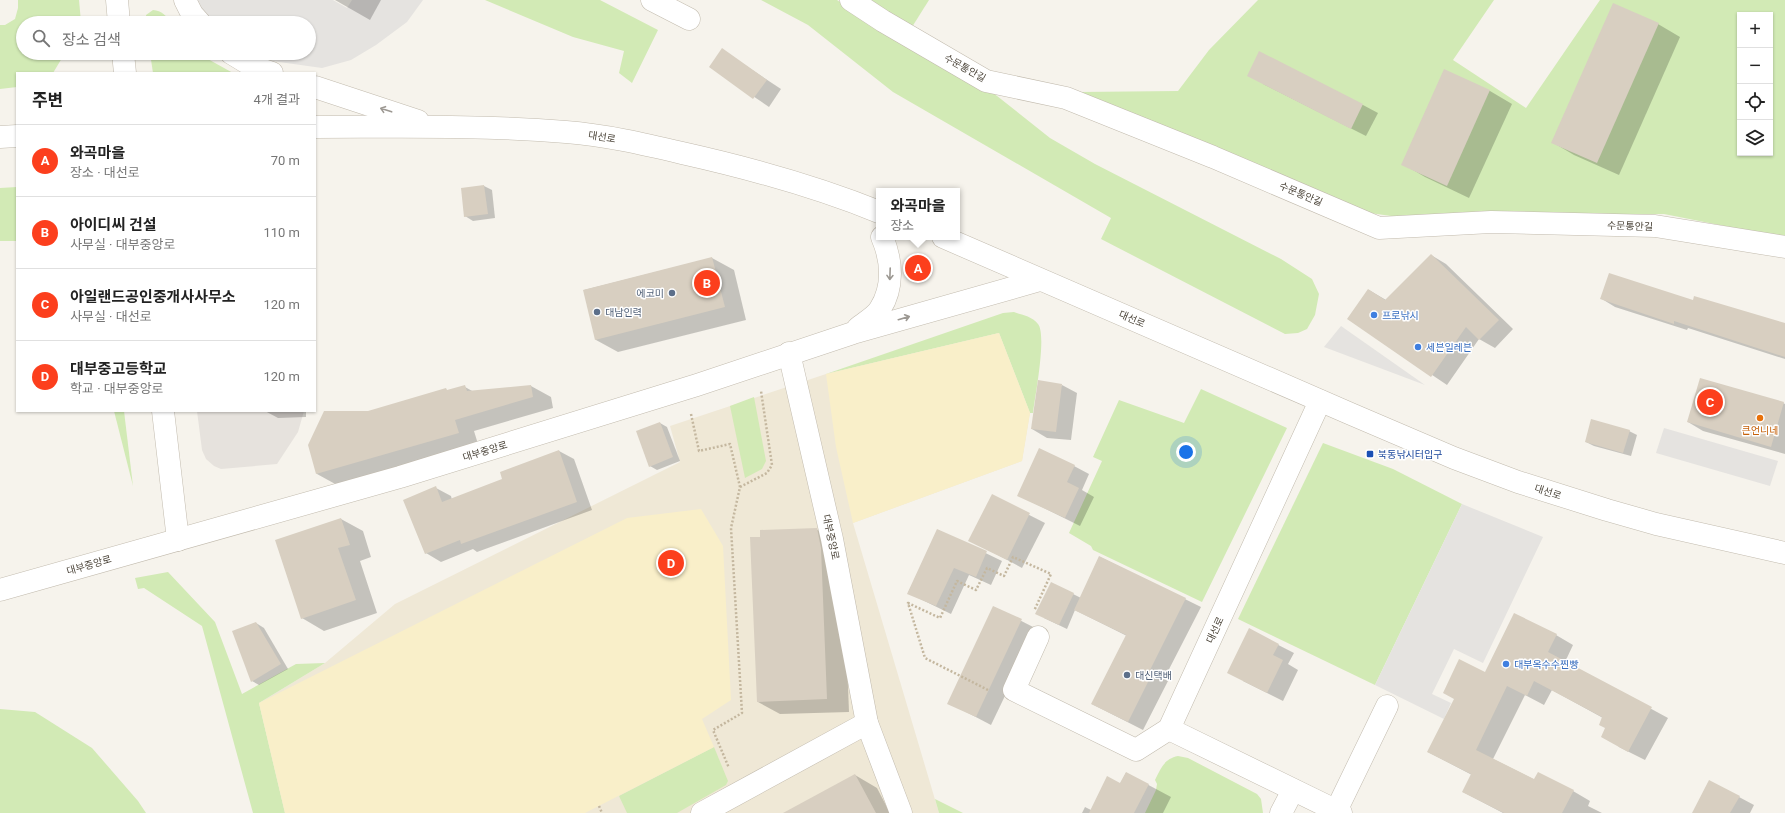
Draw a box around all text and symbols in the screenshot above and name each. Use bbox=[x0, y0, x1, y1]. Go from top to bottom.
map controls bbox=[1737, 12, 1773, 156]
button: + bbox=[1737, 12, 1773, 48]
search box bbox=[16, 16, 316, 60]
icon: search bbox=[30, 27, 52, 49]
text: 장소 검색 bbox=[62, 31, 121, 49]
button: − bbox=[1737, 48, 1773, 84]
street label: 수문통안길 bbox=[942, 52, 988, 84]
button: locate bbox=[1737, 84, 1773, 120]
text: 주변 bbox=[32, 90, 63, 110]
text: 4개 결과 bbox=[254, 92, 300, 107]
one-way arrow bbox=[380, 106, 393, 113]
button: layers bbox=[1737, 120, 1773, 156]
street label: 대선로 bbox=[588, 129, 616, 145]
text: 와곡마을 bbox=[70, 144, 125, 162]
text: A bbox=[41, 153, 49, 168]
text: 70 m bbox=[271, 153, 300, 168]
text: 장소 · 대선로 bbox=[70, 165, 140, 180]
street label: 수문통안길 bbox=[1278, 180, 1324, 208]
popup bbox=[876, 188, 960, 240]
text: 와곡마을 bbox=[890, 197, 946, 215]
text: 아이디씨 건설 bbox=[70, 216, 157, 234]
text: 장소 bbox=[890, 218, 914, 233]
street label: 수문통안길 bbox=[1607, 220, 1653, 232]
text: B bbox=[41, 225, 49, 240]
text: 110 m bbox=[263, 225, 300, 240]
text: 사무실 · 대부중앙로 bbox=[70, 237, 176, 252]
pin: A bbox=[905, 253, 931, 283]
pin: B bbox=[694, 268, 720, 298]
one-way arrow bbox=[886, 268, 894, 281]
text: 아일랜드공인중개사사무소 bbox=[70, 288, 236, 306]
place label: 에코미 bbox=[636, 288, 664, 299]
marker: 에코미 bbox=[667, 288, 677, 298]
text: C bbox=[41, 297, 49, 312]
text: 120 m bbox=[263, 297, 300, 312]
marker: 대남인력 bbox=[592, 307, 602, 317]
place label: 대남인력 bbox=[605, 307, 642, 318]
text: 사무실 · 대선로 bbox=[70, 309, 152, 324]
street label: 대선로 bbox=[1117, 309, 1147, 329]
marker: 프로낚시 bbox=[1369, 310, 1379, 320]
place label: 프로낚시 bbox=[1382, 310, 1419, 321]
one-way arrow bbox=[897, 314, 910, 321]
marker: 세븐일레븐 bbox=[1413, 342, 1423, 352]
place label: 세븐일레븐 bbox=[1426, 342, 1472, 353]
text: 대부중고등학교 bbox=[70, 360, 167, 378]
text: D bbox=[41, 369, 49, 384]
text: 120 m bbox=[263, 369, 300, 384]
text: 학교 · 대부중앙로 bbox=[70, 381, 164, 396]
pin: C bbox=[1697, 387, 1723, 417]
marker: 큰언니네 bbox=[1755, 413, 1765, 423]
place label: 큰언니네 bbox=[1742, 425, 1778, 436]
street label: 대부중앙로 bbox=[461, 439, 509, 463]
your location bbox=[1176, 442, 1196, 462]
marker: 북동낚시터입구 bbox=[1365, 449, 1375, 459]
place label: 북동낚시터입구 bbox=[1378, 449, 1442, 460]
street label: 대선로 bbox=[1533, 483, 1563, 501]
street label: 대부중앙로 bbox=[821, 513, 841, 561]
pin: D bbox=[658, 548, 684, 578]
street label: 대부중앙로 bbox=[65, 553, 113, 577]
street label: 대선로 bbox=[1204, 615, 1226, 645]
marker: 대부옥수수찐빵 bbox=[1501, 659, 1511, 669]
place label: 대부옥수수찐빵 bbox=[1514, 659, 1579, 670]
marker: 대신택배 bbox=[1122, 670, 1132, 680]
place label: 대신택배 bbox=[1135, 670, 1172, 681]

